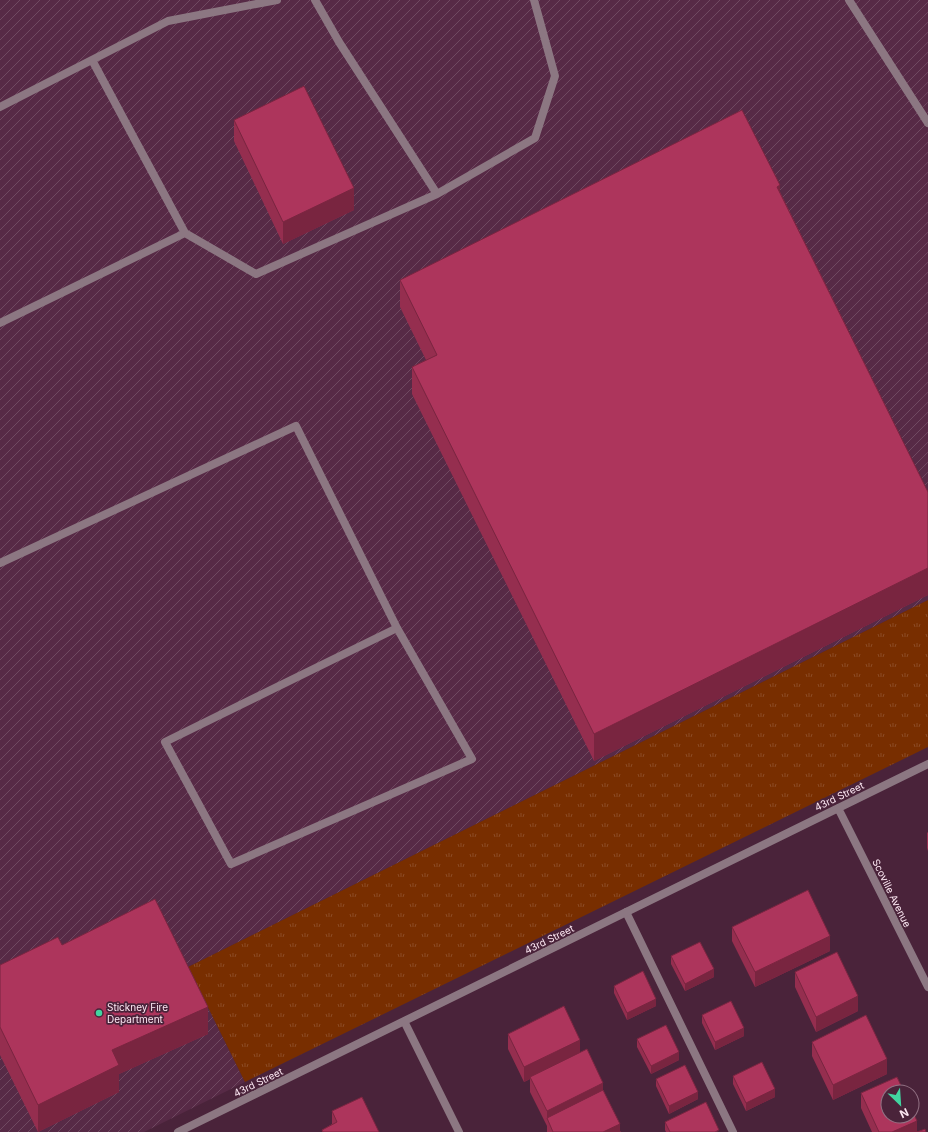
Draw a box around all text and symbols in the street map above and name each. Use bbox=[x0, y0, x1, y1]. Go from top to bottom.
street label: 43rd Street bbox=[812, 779, 866, 813]
street label: Scoville Avenue bbox=[870, 857, 914, 929]
street label: 43rd Street bbox=[522, 922, 576, 956]
place label: Stickney Fire Department bbox=[107, 1001, 168, 1025]
marker: Stickney Fire Department bbox=[94, 1008, 104, 1018]
street label: 43rd Street bbox=[231, 1065, 285, 1099]
north arrow bbox=[880, 1084, 920, 1124]
text: N bbox=[897, 1105, 911, 1121]

